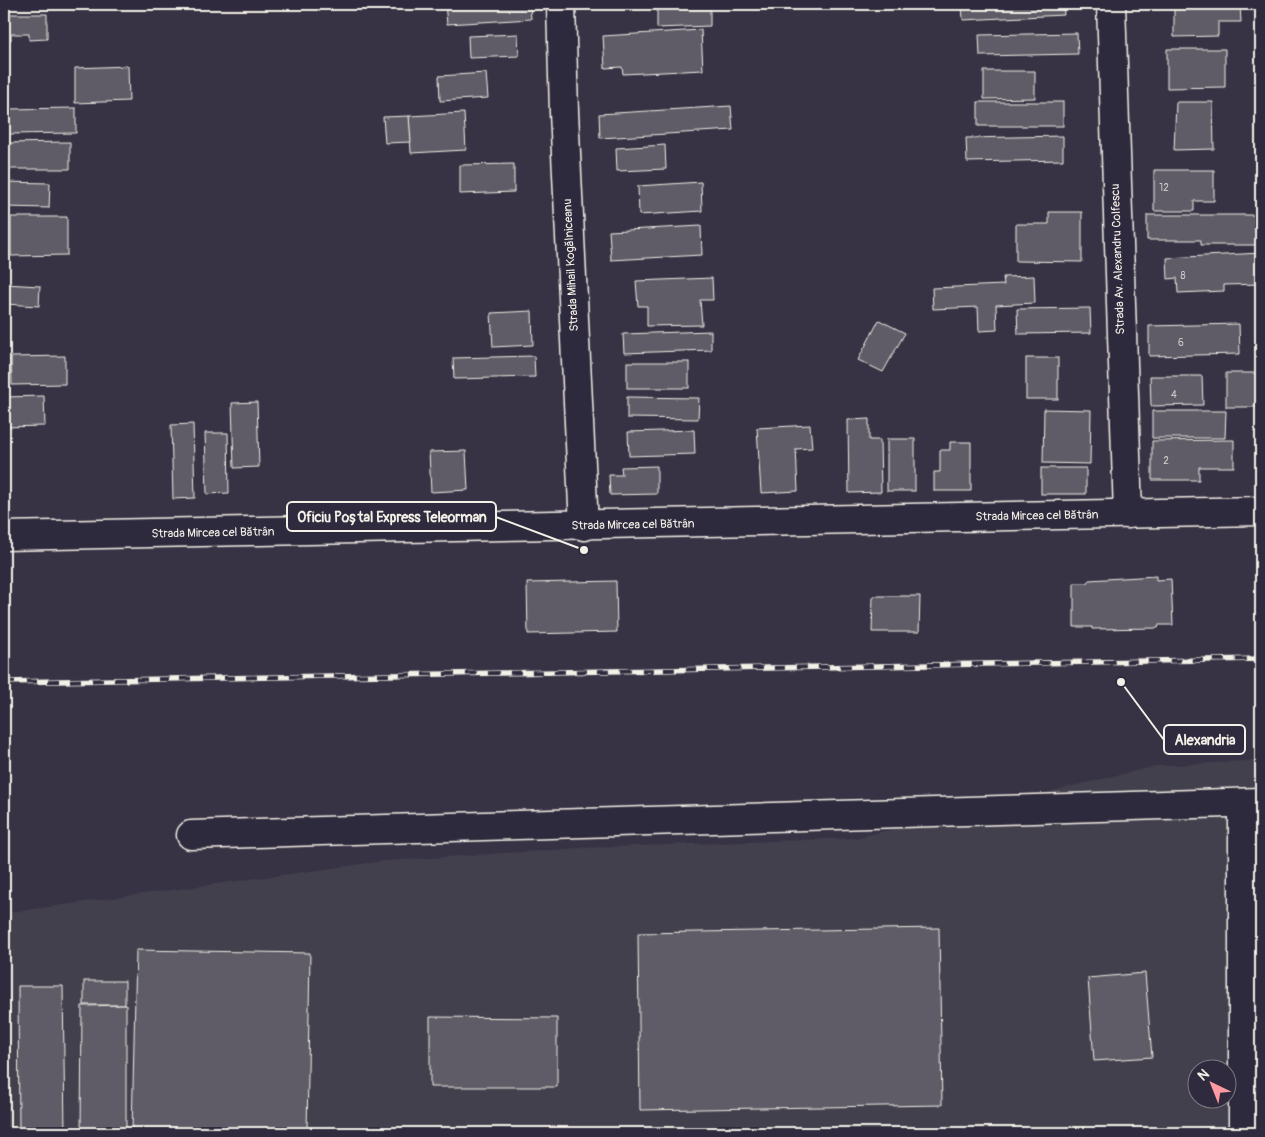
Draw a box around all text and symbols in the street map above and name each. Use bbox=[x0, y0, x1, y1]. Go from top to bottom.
house number: 12 bbox=[1159, 182, 1169, 194]
street label: Strada Av. Alexandru Colfescu bbox=[1108, 183, 1128, 335]
street label: Strada Mihail Kogălniceanu bbox=[560, 198, 582, 332]
house number: 8 bbox=[1180, 270, 1186, 282]
house number: 6 bbox=[1178, 337, 1184, 349]
house number: 4 bbox=[1171, 389, 1177, 401]
house number: 2 bbox=[1163, 455, 1169, 467]
callout: Oficiu Poștal Express Teleorman bbox=[287, 502, 496, 531]
street label: Strada Mircea cel Bătrân bbox=[975, 507, 1099, 525]
text: Oficiu Poștal Express Teleorman bbox=[297, 509, 487, 526]
street label: Strada Mircea cel Bătrân bbox=[571, 516, 695, 534]
street label: Strada Mircea cel Bătrân bbox=[151, 524, 275, 542]
callout: Alexandria bbox=[1164, 725, 1245, 754]
text: Alexandria bbox=[1174, 732, 1236, 749]
north arrow bbox=[1188, 1060, 1238, 1110]
text: N bbox=[1194, 1065, 1213, 1084]

